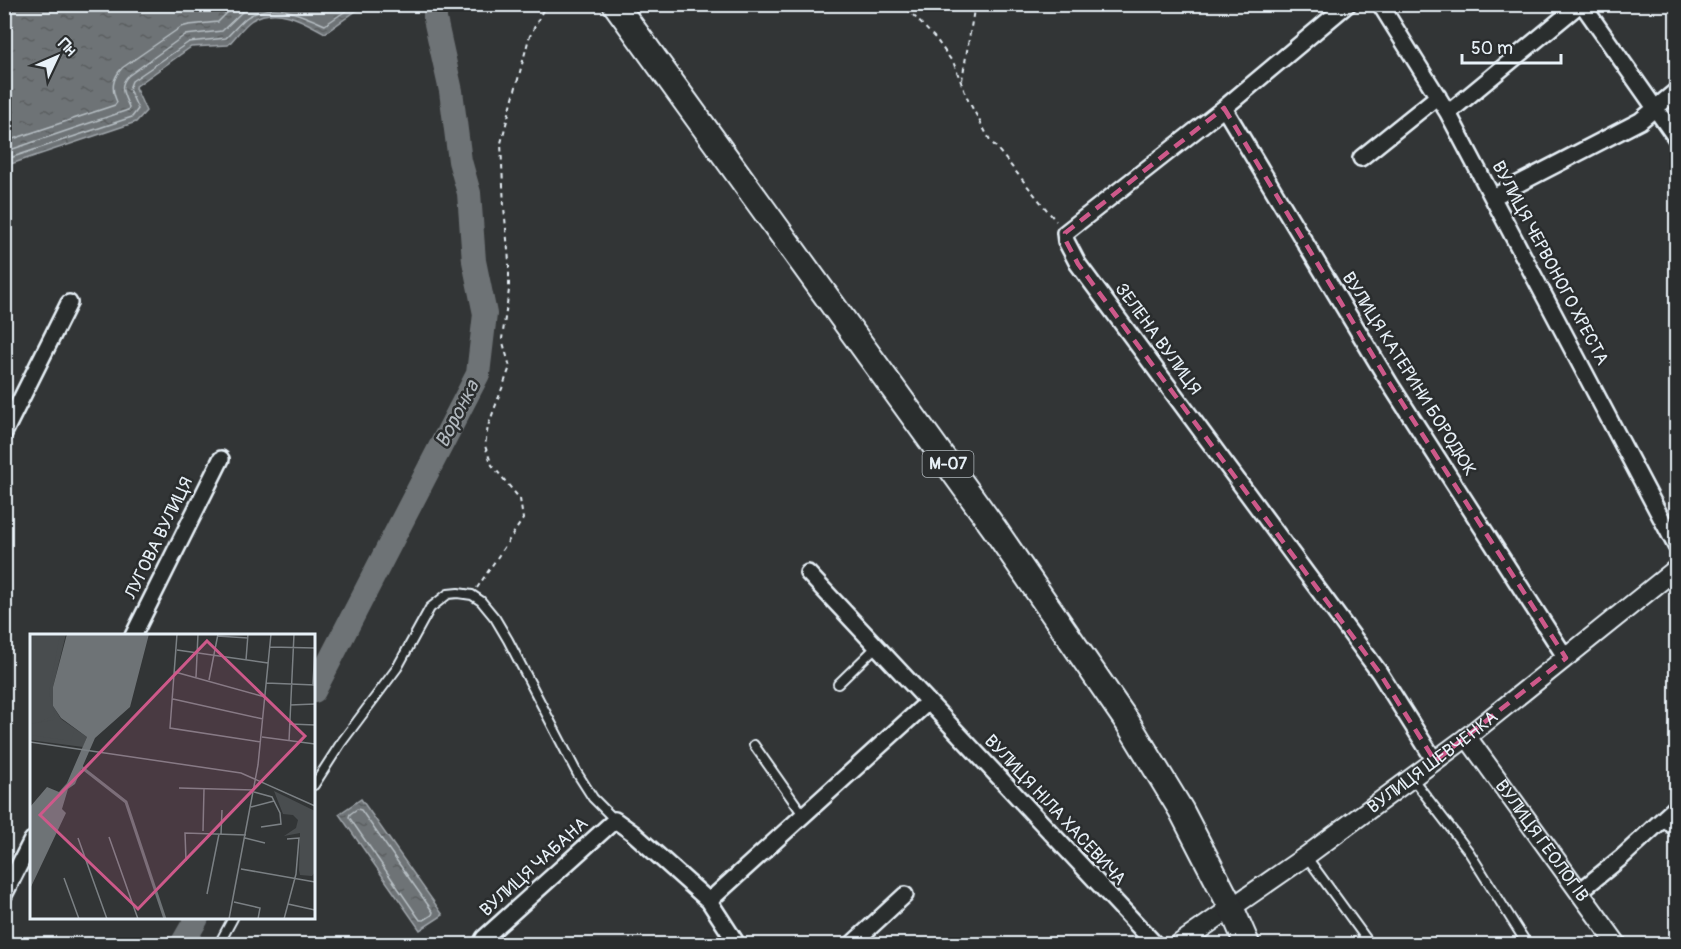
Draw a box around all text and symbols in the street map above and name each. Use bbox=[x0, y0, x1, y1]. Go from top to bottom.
north arrow bbox=[27, 27, 87, 87]
scale bar bbox=[1462, 27, 1561, 65]
text: Пн bbox=[54, 34, 80, 61]
text: 50 m bbox=[1471, 37, 1513, 60]
street label: ВУЛИЦЯ ЧЕРВОНОГО ХРЕСТА bbox=[1486, 157, 1614, 369]
street label: ВУЛИЦЯ КАТЕРИНИ БОРОДЮК bbox=[1337, 268, 1481, 480]
street label: ЗЕЛЕНА ВУЛИЦЯ bbox=[1110, 278, 1206, 400]
water label: Воронка bbox=[430, 375, 485, 452]
road number: М-07 bbox=[922, 451, 974, 477]
street label: ЛУГОВА ВУЛИЦЯ bbox=[119, 473, 199, 604]
inset map bbox=[30, 634, 315, 919]
street label: ВУЛИЦЯ ШЕВЧЕНКА bbox=[1362, 705, 1503, 819]
street label: ВУЛИЦЯ НІЛА ХАСЕВИЧА bbox=[979, 730, 1131, 890]
street label: ВУЛИЦЯ ГЕОЛОГІВ bbox=[1490, 775, 1594, 906]
street label: ВУЛИЦЯ ЧАБАНА bbox=[475, 812, 593, 922]

